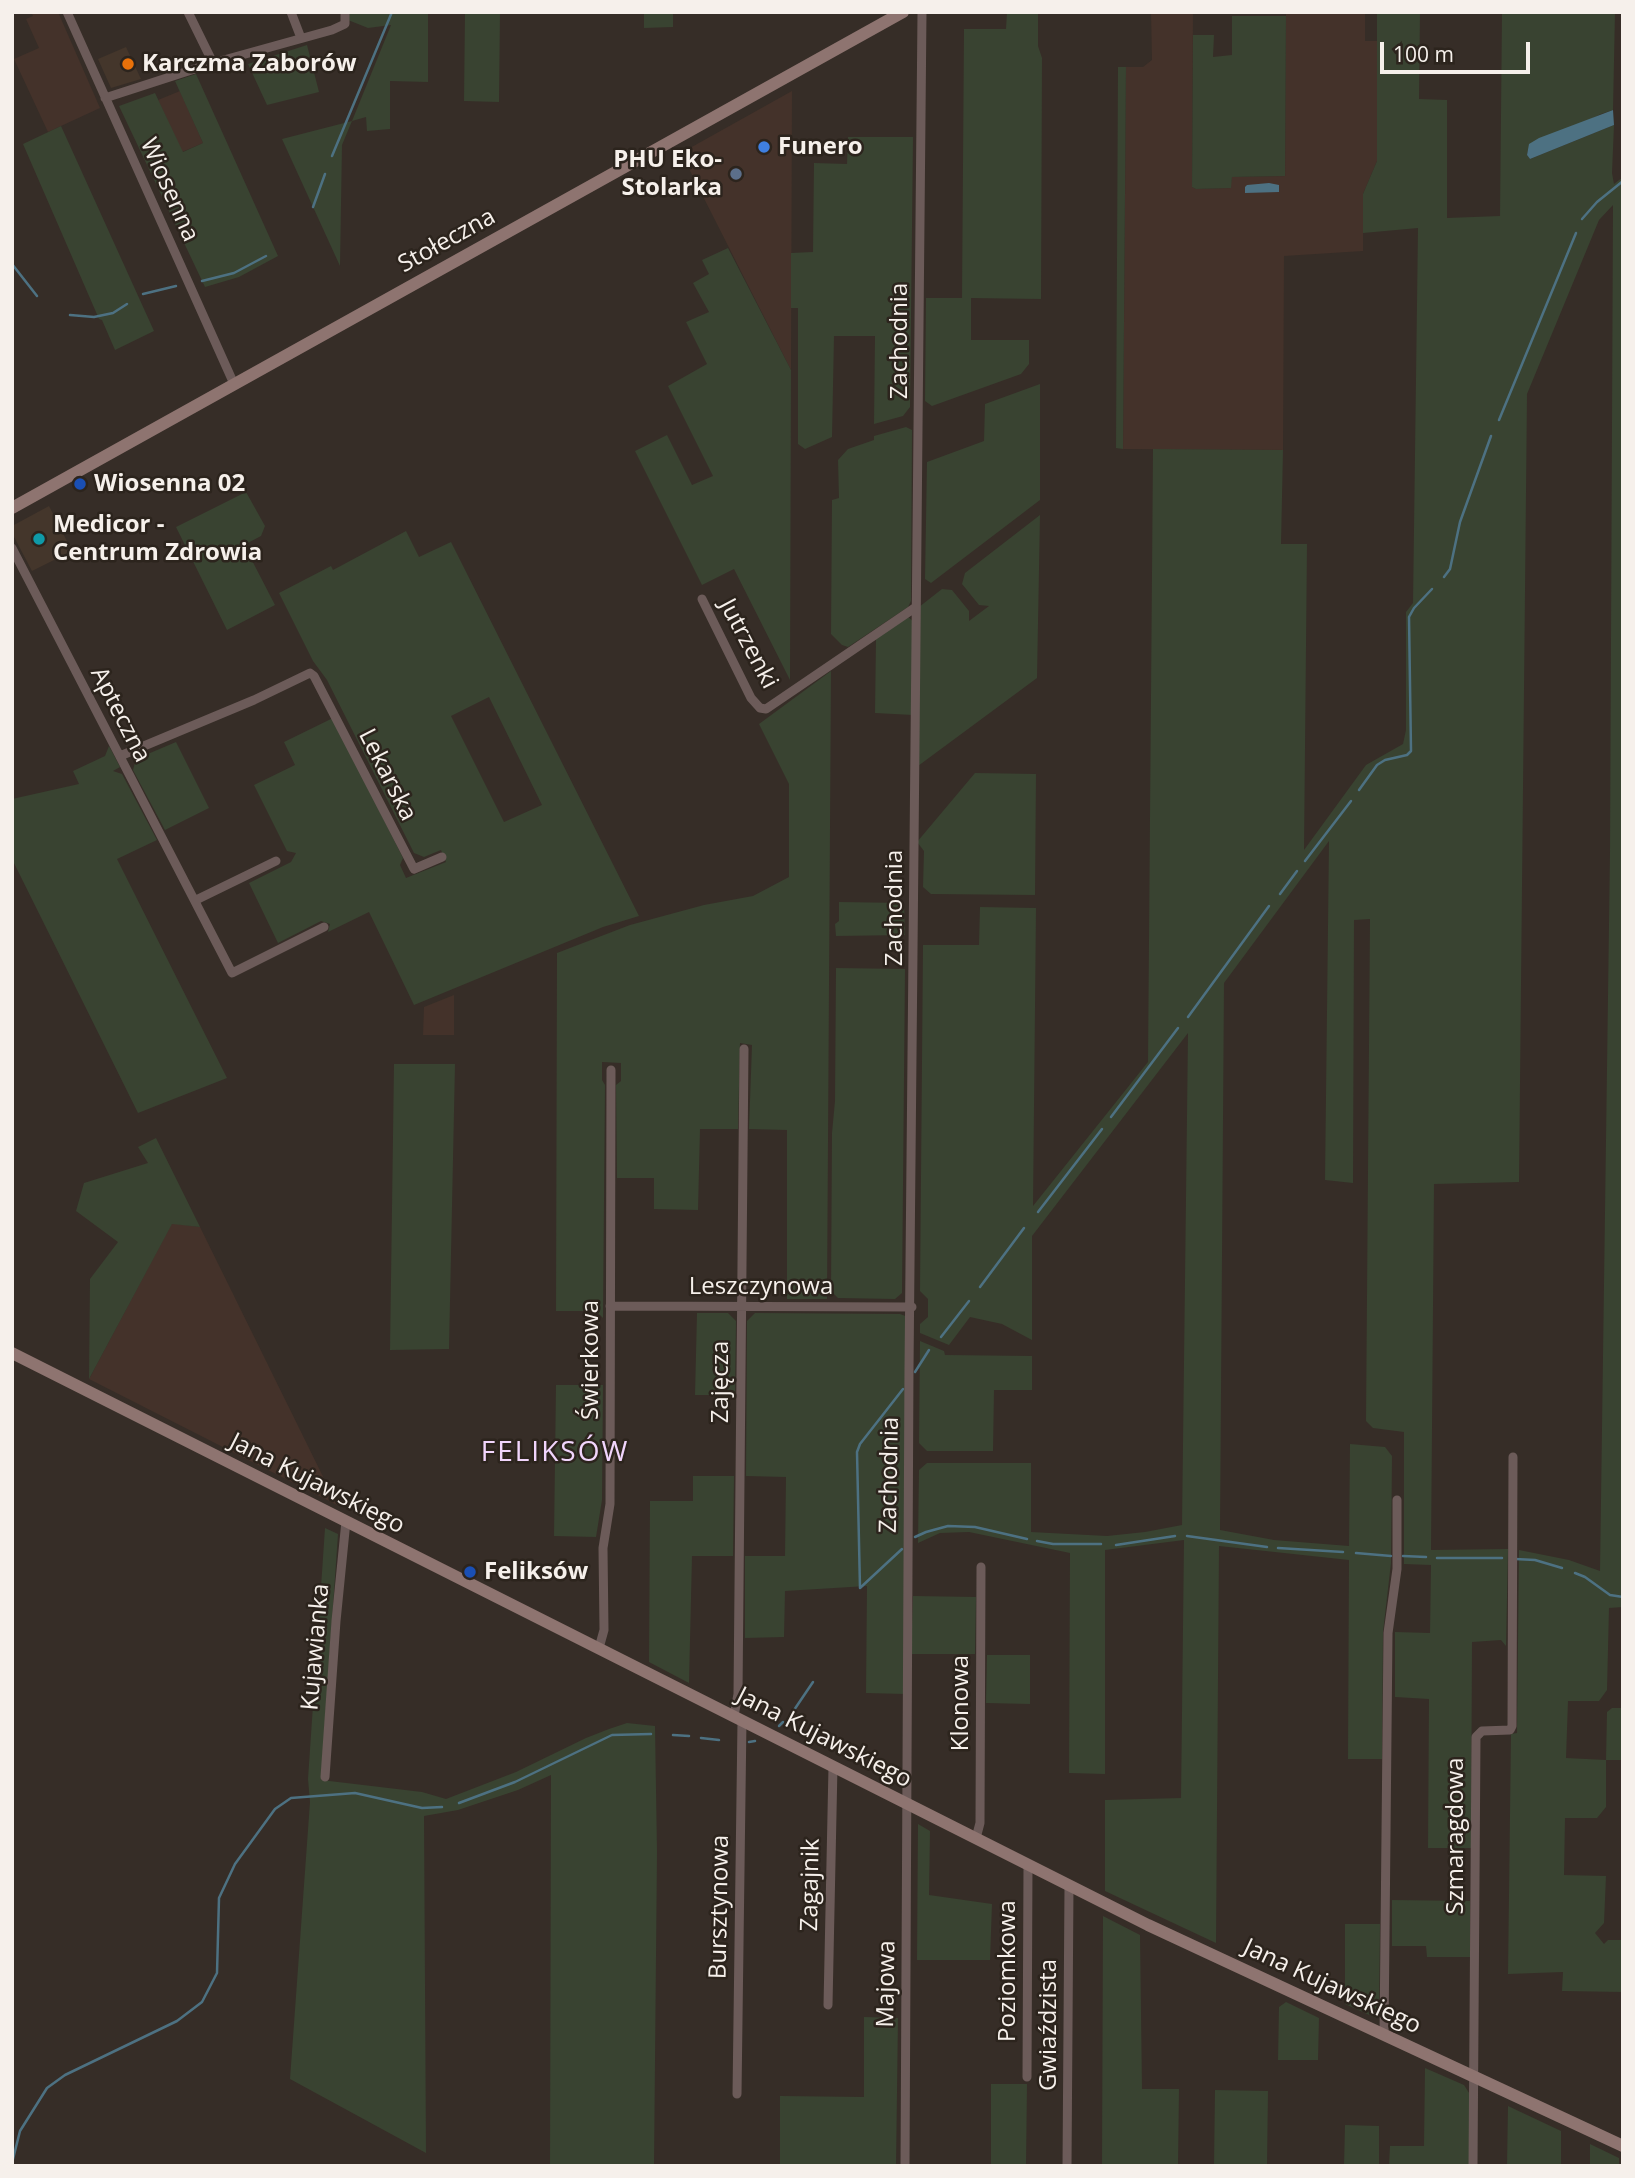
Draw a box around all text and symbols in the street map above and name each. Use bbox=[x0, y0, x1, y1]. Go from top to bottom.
scale bar bbox=[1383, 28, 1534, 72]
text: 100 m bbox=[1393, 40, 1454, 68]
place label: Karczma Zaborów bbox=[142, 50, 356, 78]
marker: Karczma Zaborów bbox=[120, 56, 136, 72]
place label: Funero bbox=[778, 133, 863, 161]
street label: Wiosenna bbox=[133, 134, 205, 246]
marker: Funero bbox=[756, 139, 772, 155]
place label: PHU Eko- Stolarka bbox=[613, 146, 722, 202]
marker: PHU Eko- Stolarka bbox=[728, 166, 744, 182]
street label: Stołeczna bbox=[393, 203, 501, 279]
street label: Zachodnia bbox=[886, 283, 914, 399]
place label: Wiosenna 02 bbox=[94, 470, 245, 498]
marker: Wiosenna 02 bbox=[72, 476, 88, 492]
place label: Medicor - Centrum Zdrowia bbox=[53, 511, 262, 567]
marker: Medicor - Centrum Zdrowia bbox=[31, 531, 47, 547]
street label: Jutrzenki bbox=[712, 594, 784, 694]
street label: Apteczna bbox=[84, 663, 156, 767]
street label: Lekarska bbox=[352, 724, 422, 826]
street label: Zachodnia bbox=[881, 850, 909, 966]
street label: Leszczynowa bbox=[689, 1273, 833, 1301]
street label: Świerkowa bbox=[577, 1300, 605, 1420]
street label: Zajęcza bbox=[707, 1341, 735, 1423]
street label: Zachodnia bbox=[875, 1416, 905, 1534]
street label: Jana Kujawskiego bbox=[225, 1427, 409, 1541]
district label: FELIKSÓW bbox=[482, 1436, 628, 1470]
place label: Feliksów bbox=[484, 1558, 588, 1586]
marker: Feliksów bbox=[462, 1564, 478, 1580]
street label: Kujawianka bbox=[296, 1582, 336, 1712]
street label: Klonowa bbox=[947, 1655, 975, 1751]
street label: Jana Kujawskiego bbox=[732, 1681, 916, 1795]
street label: Szmaragdowa bbox=[1442, 1757, 1470, 1915]
street label: Bursztynowa bbox=[704, 1835, 736, 1979]
street label: Zagajnik bbox=[796, 1838, 826, 1932]
street label: Poziomkowa bbox=[994, 1900, 1022, 2042]
street label: Jana Kujawskiego bbox=[1239, 1933, 1425, 2041]
street label: Majowa bbox=[872, 1940, 902, 2028]
street label: Gwiaździsta bbox=[1035, 1959, 1063, 2091]

